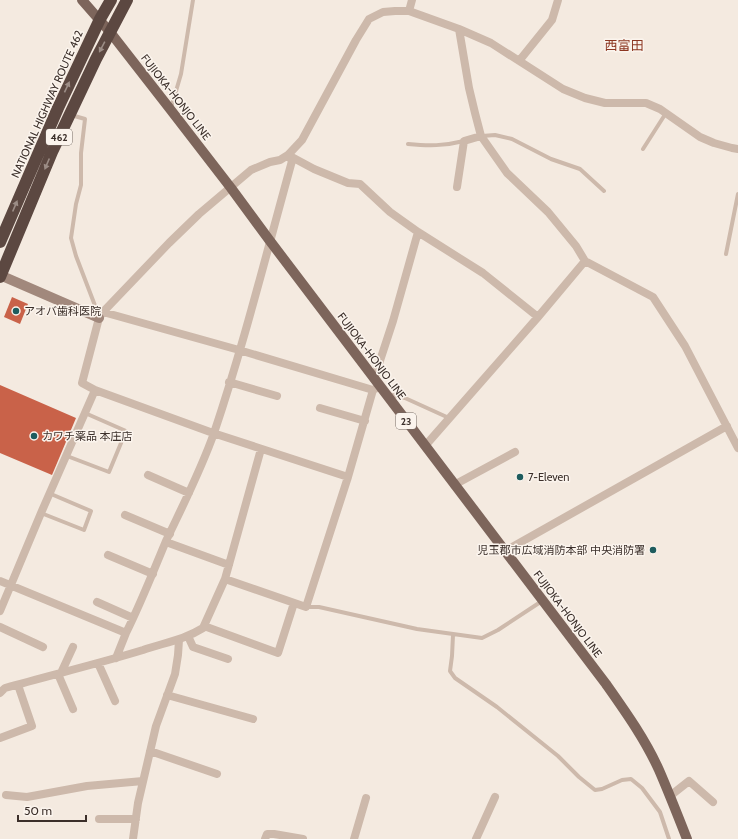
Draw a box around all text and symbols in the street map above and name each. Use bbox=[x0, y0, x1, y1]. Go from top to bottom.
street label: NATIONAL HIGHWAY ROUTE 462 bbox=[8, 28, 86, 180]
district label: 西富田 bbox=[604, 37, 644, 53]
one-way arrow bbox=[99, 41, 106, 52]
street label: FUJIOKA-HONJO LINE bbox=[138, 51, 214, 143]
one-way arrow bbox=[64, 81, 71, 93]
road number: 462 bbox=[46, 129, 72, 145]
one-way arrow bbox=[44, 159, 50, 171]
one-way arrow bbox=[13, 200, 19, 212]
place label: アオバ歯科医院 bbox=[24, 304, 101, 318]
marker: アオバ歯科医院 bbox=[11, 306, 21, 316]
street label: FUJIOKA-HONJO LINE bbox=[335, 310, 409, 402]
road number: 23 bbox=[396, 413, 416, 429]
place label: カワチ薬品 本庄店 bbox=[42, 429, 132, 443]
marker: カワチ薬品 本庄店 bbox=[29, 431, 39, 441]
place label: 7-Eleven bbox=[528, 470, 569, 484]
marker: 7-Eleven bbox=[515, 472, 525, 482]
place label: 児玉郡市広域消防本部 中央消防署 bbox=[478, 543, 645, 557]
marker: 児玉郡市広域消防本部 中央消防署 bbox=[648, 545, 658, 555]
street label: FUJIOKA-HONJO LINE bbox=[531, 568, 605, 660]
scale bar bbox=[18, 797, 86, 823]
text: 50 m bbox=[24, 803, 52, 818]

